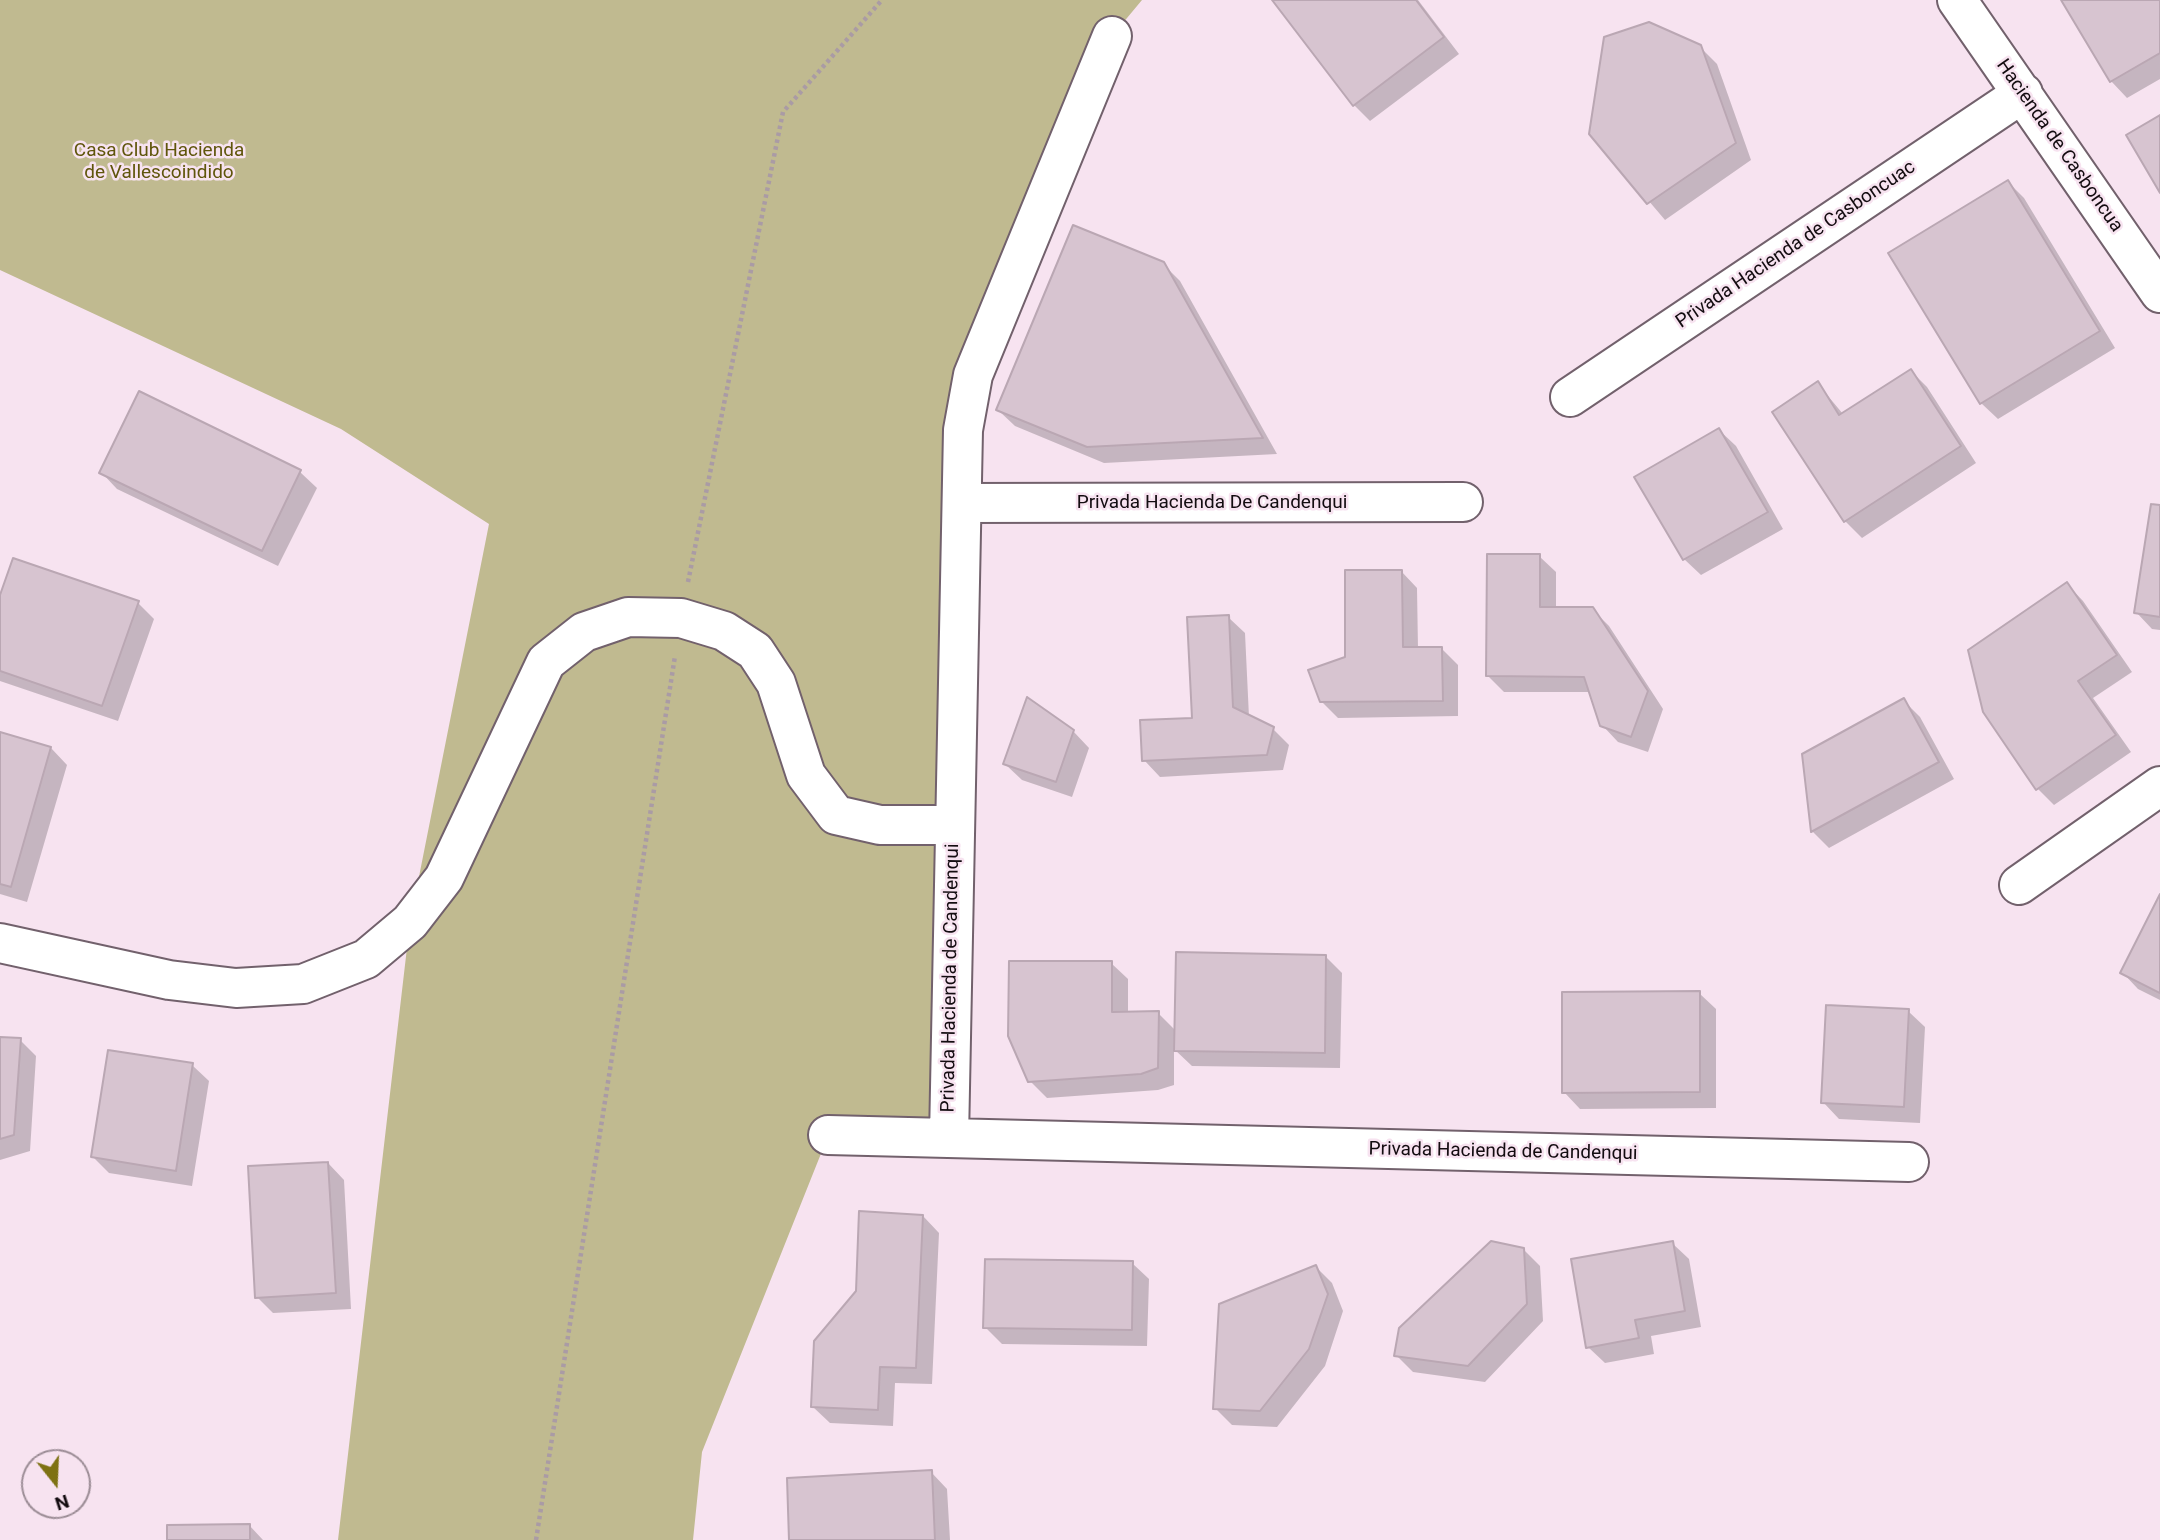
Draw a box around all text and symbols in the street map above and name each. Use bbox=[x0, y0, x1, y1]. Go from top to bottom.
street label: Hacienda de Casboncua bbox=[1991, 55, 2127, 237]
park label: Casa Club Hacienda de Vallescoindido bbox=[74, 140, 244, 184]
street label: Privada Hacienda de Casboncuac bbox=[1672, 156, 1920, 334]
street label: Privada Hacienda De Candenqui bbox=[1077, 492, 1347, 514]
street label: Privada Hacienda de Candenqui bbox=[937, 843, 965, 1113]
street label: Privada Hacienda de Candenqui bbox=[1368, 1138, 1638, 1166]
north arrow bbox=[21, 1449, 91, 1519]
text: N bbox=[52, 1490, 72, 1516]

